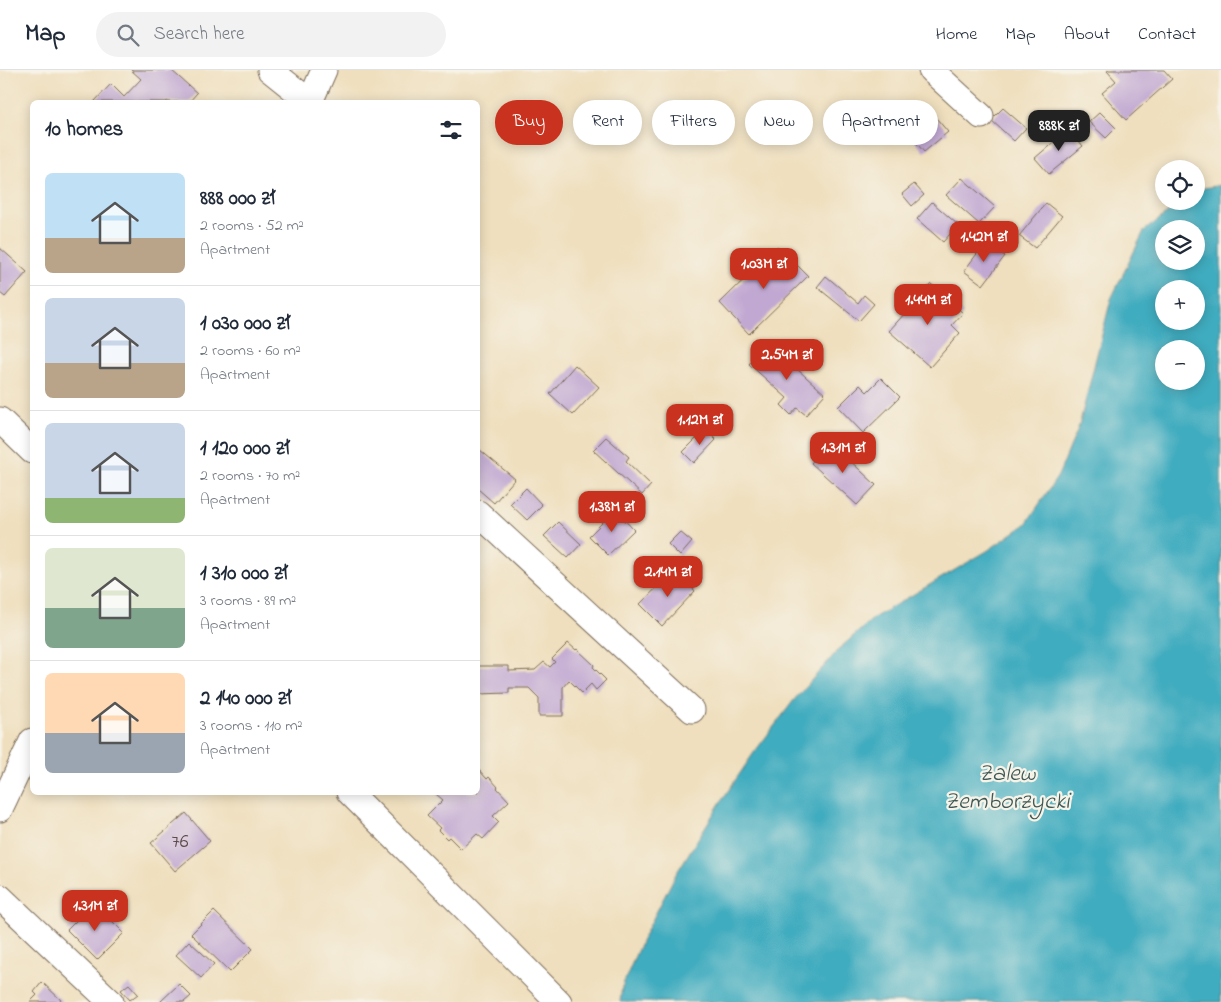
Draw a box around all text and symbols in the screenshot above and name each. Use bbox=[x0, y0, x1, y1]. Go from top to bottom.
search box bbox=[96, 12, 446, 57]
text: Map bbox=[25, 17, 66, 52]
icon: search bbox=[114, 21, 142, 49]
text: Search here bbox=[154, 21, 245, 48]
text: Home bbox=[936, 22, 977, 48]
text: Map bbox=[1005, 22, 1036, 48]
text: About bbox=[1064, 22, 1110, 48]
text: Contact bbox=[1138, 22, 1196, 48]
chip: Buy bbox=[495, 100, 563, 145]
chip: Rent bbox=[573, 100, 642, 145]
chip: Filters bbox=[652, 100, 735, 145]
chip: New bbox=[745, 100, 813, 145]
chip: Apartment bbox=[823, 100, 938, 145]
pin: 888K zł bbox=[1013, 109, 1105, 152]
text: 888K zł bbox=[1039, 114, 1079, 138]
text: 10 homes bbox=[45, 115, 123, 145]
icon: filters bbox=[437, 116, 465, 144]
map controls bbox=[1155, 160, 1205, 390]
button: locate bbox=[1155, 160, 1205, 210]
text: 888 000 zł bbox=[200, 184, 275, 214]
icon: home bbox=[85, 193, 145, 253]
text: 2 rooms · 52 m² bbox=[200, 214, 304, 238]
pin: 1.42M zł bbox=[932, 220, 1036, 263]
button: layers bbox=[1155, 220, 1205, 270]
text: 1.42M zł bbox=[961, 225, 1007, 249]
text: Apartment bbox=[200, 238, 270, 262]
pin: 1.03M zł bbox=[712, 248, 816, 290]
text: 1.03M zł bbox=[741, 252, 787, 276]
button: + bbox=[1155, 280, 1205, 330]
pin: 1.44M zł bbox=[876, 284, 980, 326]
text: 1.44M zł bbox=[905, 288, 951, 312]
text: 1 030 000 zł bbox=[200, 309, 290, 339]
icon: home bbox=[85, 318, 145, 378]
pin: 2.54M zł bbox=[735, 338, 839, 381]
text: 2 rooms · 60 m² bbox=[200, 339, 301, 363]
button: − bbox=[1155, 340, 1205, 390]
text: 2.54M zł bbox=[761, 343, 813, 367]
text: Apartment bbox=[200, 363, 270, 387]
pin: 1.12M zł bbox=[648, 404, 752, 446]
text: 1.12M zł bbox=[677, 408, 723, 432]
pin: 1.31M zł bbox=[791, 432, 895, 474]
text: 1 120 000 zł bbox=[200, 434, 289, 464]
text: 1.31M zł bbox=[821, 436, 865, 460]
icon: home bbox=[85, 443, 145, 503]
text: 2 rooms · 70 m² bbox=[200, 464, 300, 488]
text: Apartment bbox=[200, 488, 270, 512]
pin: 1.38M zł bbox=[560, 490, 664, 533]
text: 1.38M zł bbox=[589, 495, 635, 519]
pin: 2.14M zł bbox=[616, 556, 720, 598]
text: 1 310 000 zł bbox=[200, 559, 288, 589]
text: 2.14M zł bbox=[645, 560, 691, 584]
icon: home bbox=[85, 568, 145, 628]
text: 3 rooms · 89 m² bbox=[200, 589, 296, 613]
text: Apartment bbox=[200, 613, 270, 637]
text: 2 140 000 zł bbox=[200, 684, 291, 714]
icon: home bbox=[85, 693, 145, 753]
text: 3 rooms · 110 m² bbox=[200, 714, 302, 738]
text: Apartment bbox=[200, 738, 270, 762]
water label: Zalew Zemborzycki bbox=[944, 757, 1072, 820]
house number: 76 bbox=[171, 828, 189, 857]
pin: 1.31M zł bbox=[43, 890, 147, 932]
text: 1.31M zł bbox=[73, 894, 117, 918]

